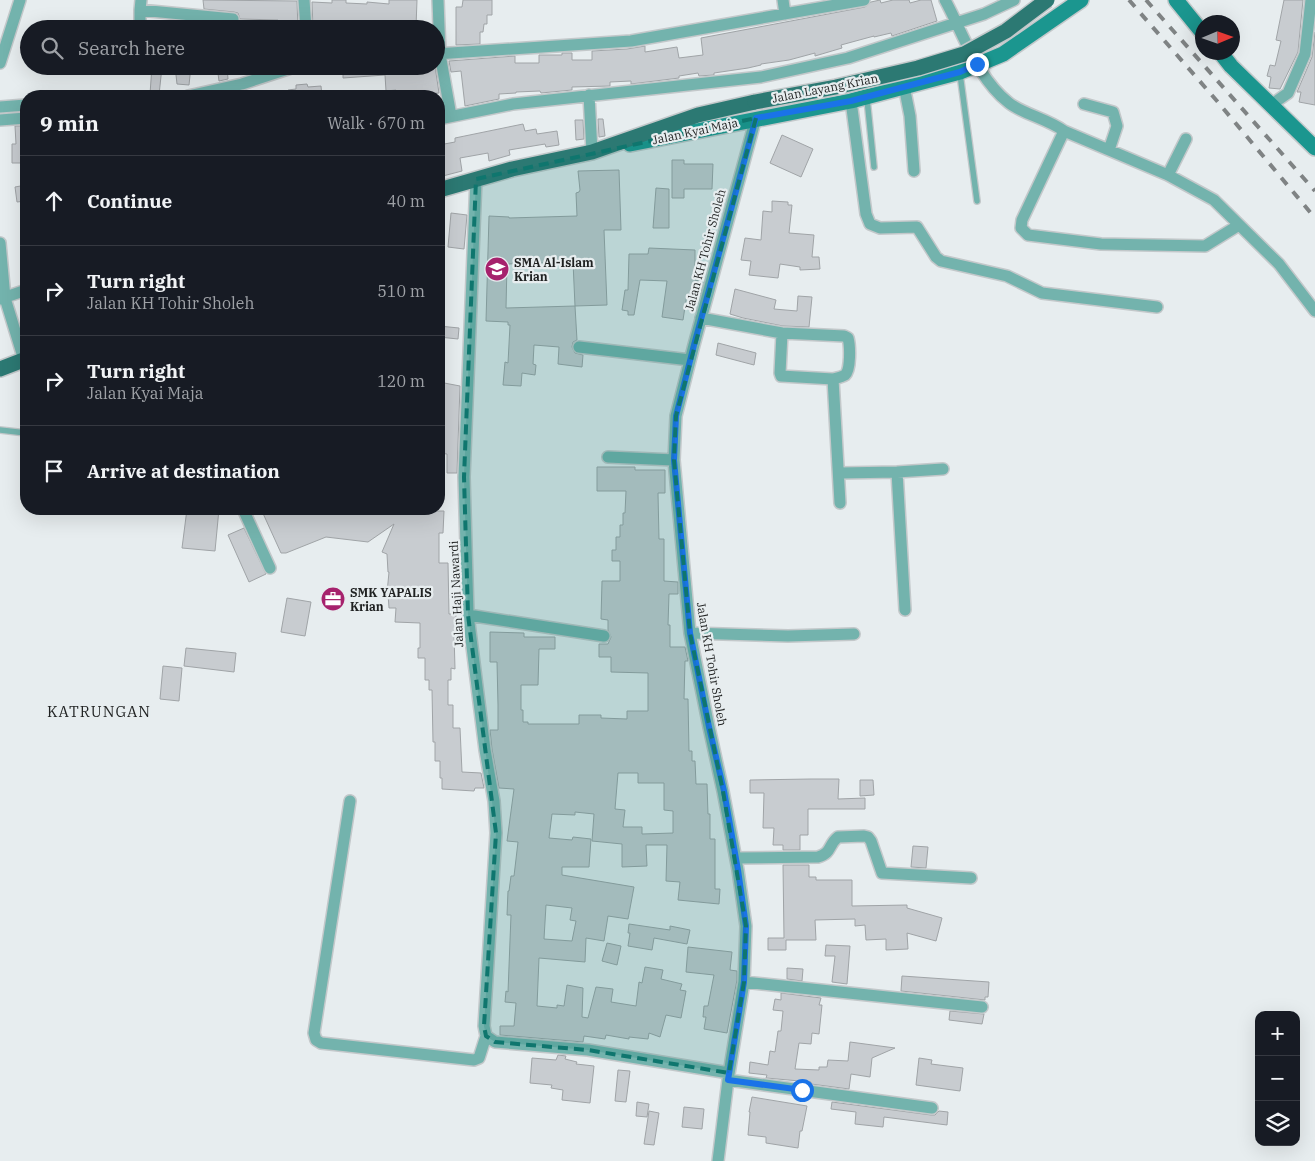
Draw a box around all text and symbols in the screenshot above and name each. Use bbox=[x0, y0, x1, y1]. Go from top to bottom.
north arrow bbox=[1195, 15, 1240, 60]
search box bbox=[20, 20, 445, 75]
icon: search bbox=[38, 34, 66, 62]
text: Search here bbox=[78, 36, 185, 60]
route end bbox=[966, 53, 989, 76]
street label: Jalan Layang Krian bbox=[771, 70, 880, 106]
text: 9 min bbox=[40, 109, 99, 137]
text: Walk · 670 m bbox=[327, 113, 425, 133]
street label: Jalan Kyai Maja bbox=[651, 114, 740, 147]
icon: ahead bbox=[40, 187, 68, 215]
street label: Jalan KH Tohir Sholeh bbox=[682, 187, 729, 313]
text: Continue bbox=[87, 189, 172, 213]
text: 40 m bbox=[387, 191, 425, 211]
place label: SMA Al-Islam Krian bbox=[514, 255, 594, 284]
school or university icon: SMA Al-Islam Krian bbox=[484, 256, 510, 282]
text: Turn right bbox=[87, 269, 185, 293]
icon: right bbox=[40, 277, 68, 305]
text: 510 m bbox=[377, 281, 425, 301]
text: Jalan KH Tohir Sholeh bbox=[87, 293, 254, 313]
text: Turn right bbox=[87, 359, 185, 383]
icon: right bbox=[40, 367, 68, 395]
text: 120 m bbox=[377, 371, 425, 391]
text: Jalan Kyai Maja bbox=[87, 383, 204, 403]
icon: arrive bbox=[40, 457, 68, 485]
text: Arrive at destination bbox=[87, 459, 280, 483]
street label: Jalan Haji Nawardi bbox=[446, 540, 466, 648]
place label: SMK YAPALIS Krian bbox=[350, 585, 432, 614]
office icon: SMK YAPALIS Krian bbox=[320, 586, 346, 612]
street label: Jalan KH Tohir Sholeh bbox=[694, 601, 730, 728]
district label: KATRUNGAN bbox=[47, 702, 151, 721]
map controls bbox=[1255, 1011, 1300, 1146]
button: + bbox=[1255, 1011, 1300, 1056]
button: − bbox=[1255, 1056, 1300, 1101]
route start bbox=[791, 1079, 814, 1102]
button: layers bbox=[1255, 1101, 1300, 1146]

